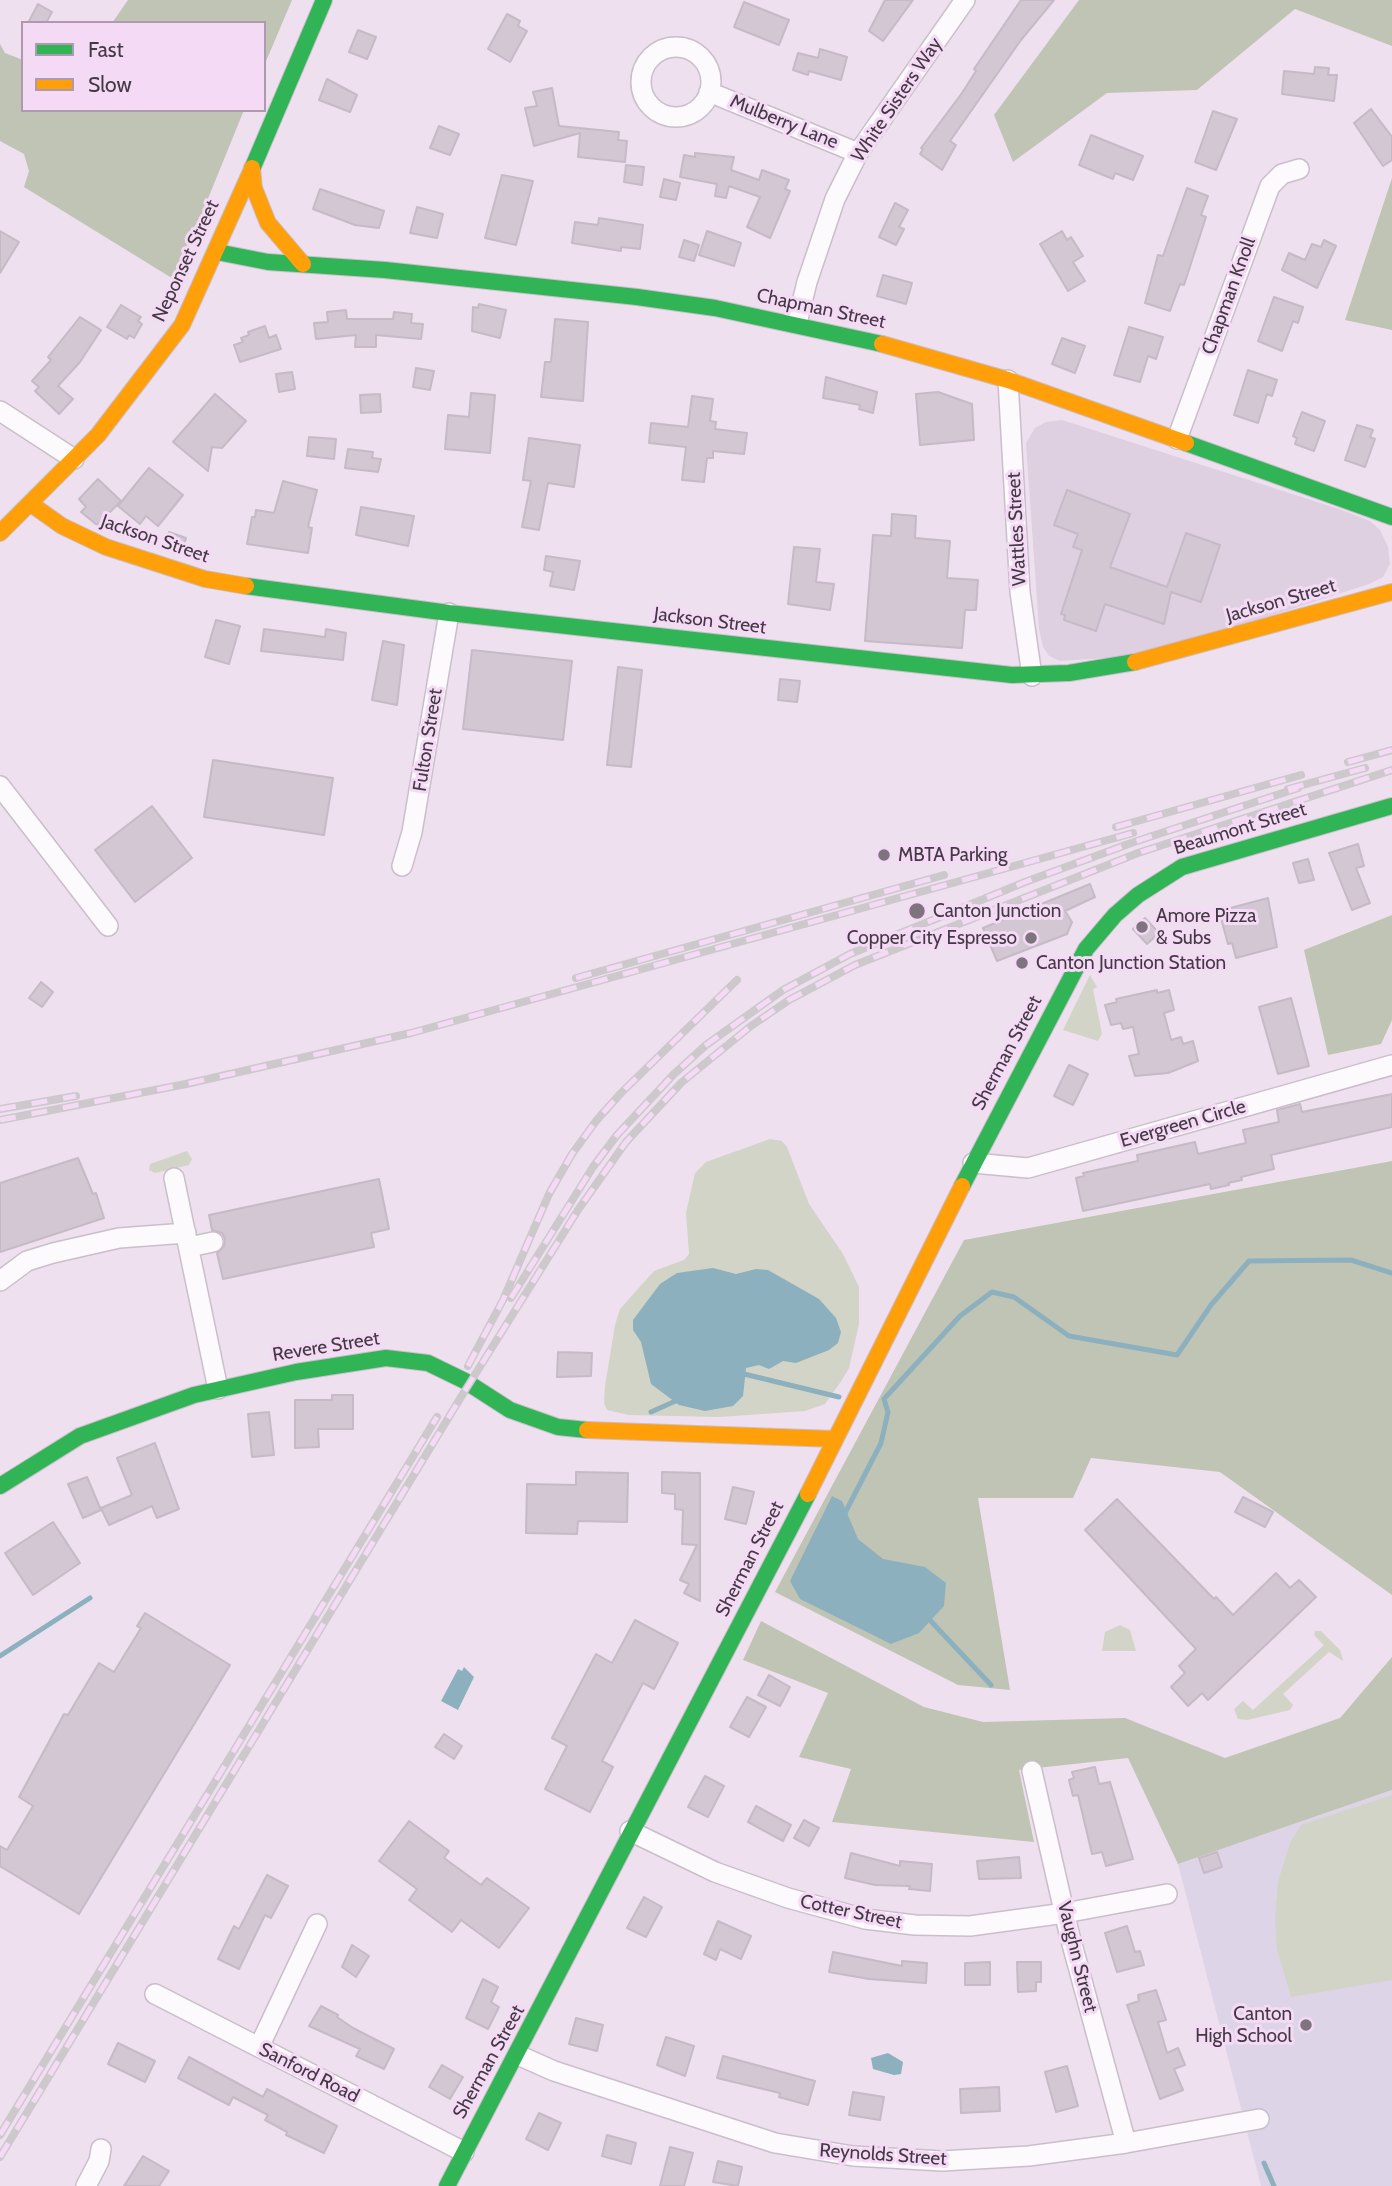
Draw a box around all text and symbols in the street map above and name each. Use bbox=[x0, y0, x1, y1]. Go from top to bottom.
legend bbox=[21, 21, 266, 112]
street label: White Sisters Way bbox=[847, 33, 947, 167]
text: Fast bbox=[88, 37, 124, 62]
text: Slow bbox=[88, 72, 132, 97]
street label: Mulberry Lane bbox=[727, 90, 841, 154]
street label: Neponset Street bbox=[148, 197, 224, 325]
street label: Chapman Knoll bbox=[1197, 234, 1261, 358]
street label: Chapman Street bbox=[754, 284, 888, 334]
street label: Wattles Street bbox=[1003, 471, 1031, 587]
street label: Jackson Street bbox=[98, 510, 212, 568]
street label: Jackson Street bbox=[1224, 574, 1338, 628]
street label: Jackson Street bbox=[653, 603, 767, 639]
street label: Fulton Street bbox=[409, 687, 447, 793]
street label: Beaumont Street bbox=[1171, 798, 1309, 860]
place label: MBTA Parking bbox=[898, 844, 1008, 866]
marker: MBTA Parking bbox=[876, 847, 892, 863]
place label: Canton Junction bbox=[933, 900, 1061, 922]
marker: Canton Junction bbox=[907, 901, 927, 921]
place label: Amore Pizza & Subs bbox=[1156, 905, 1256, 949]
marker: Amore Pizza & Subs bbox=[1134, 919, 1150, 935]
place label: Copper City Espresso bbox=[847, 927, 1017, 949]
marker: Copper City Espresso bbox=[1023, 930, 1039, 946]
place label: Canton Junction Station bbox=[1036, 952, 1226, 974]
marker: Canton Junction Station bbox=[1014, 955, 1030, 971]
street label: Sherman Street bbox=[967, 992, 1047, 1114]
street label: Evergreen Circle bbox=[1118, 1095, 1248, 1153]
street label: Revere Street bbox=[271, 1327, 381, 1367]
street label: Sherman Street bbox=[711, 1497, 789, 1621]
street label: Cotter Street bbox=[798, 1890, 904, 1934]
street label: Vaughn Street bbox=[1052, 1899, 1102, 2015]
street label: Sherman Street bbox=[448, 2001, 530, 2123]
place label: Canton High School bbox=[1195, 2003, 1292, 2047]
marker: Canton High School bbox=[1298, 2017, 1314, 2033]
street label: Sanford Road bbox=[255, 2038, 363, 2108]
street label: Reynolds Street bbox=[819, 2139, 947, 2171]

